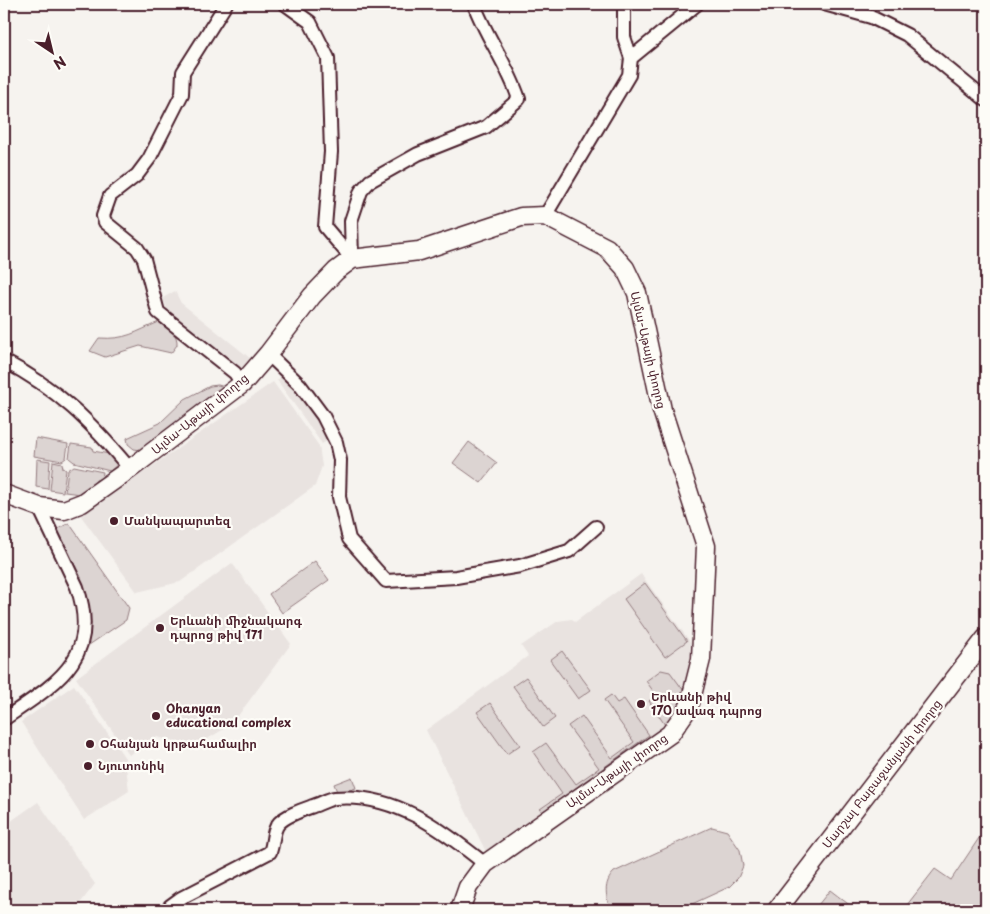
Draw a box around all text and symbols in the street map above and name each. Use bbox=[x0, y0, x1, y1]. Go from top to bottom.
north arrow bbox=[28, 28, 78, 78]
text: N bbox=[49, 51, 70, 75]
street label: Ալմա-Աթայի փողոց bbox=[627, 289, 671, 410]
street label: Ալմա-Աթայի փողոց bbox=[147, 368, 252, 458]
place label: Մանկապարտեզ bbox=[124, 511, 232, 529]
marker: Մանկապարտեզ bbox=[108, 515, 120, 527]
place label: Երևանի միջնակարգ դպրոց թիվ 171 bbox=[170, 611, 303, 643]
marker: Երևանի միջնակարգ դպրոց թիվ 171 bbox=[154, 622, 166, 634]
place label: Երևանի թիվ 170 ավագ դպրոց bbox=[651, 687, 762, 719]
street label: Մարշալ Բաբաջանյանի փողոց bbox=[817, 695, 945, 852]
marker: Երևանի թիվ 170 ավագ դպրոց bbox=[635, 698, 647, 710]
place label: Ohanyan educational complex bbox=[166, 699, 291, 731]
marker: Ohanyan educational complex bbox=[150, 710, 162, 722]
street label: Ալմա-Աթայի փողոց bbox=[562, 728, 671, 812]
place label: Օհանյան կրթահամալիր bbox=[100, 734, 257, 752]
marker: Օհանյան կրթահամալիր bbox=[84, 738, 96, 750]
place label: Նյուտոնիկ bbox=[98, 756, 164, 774]
marker: Նյուտոնիկ bbox=[82, 760, 94, 772]

